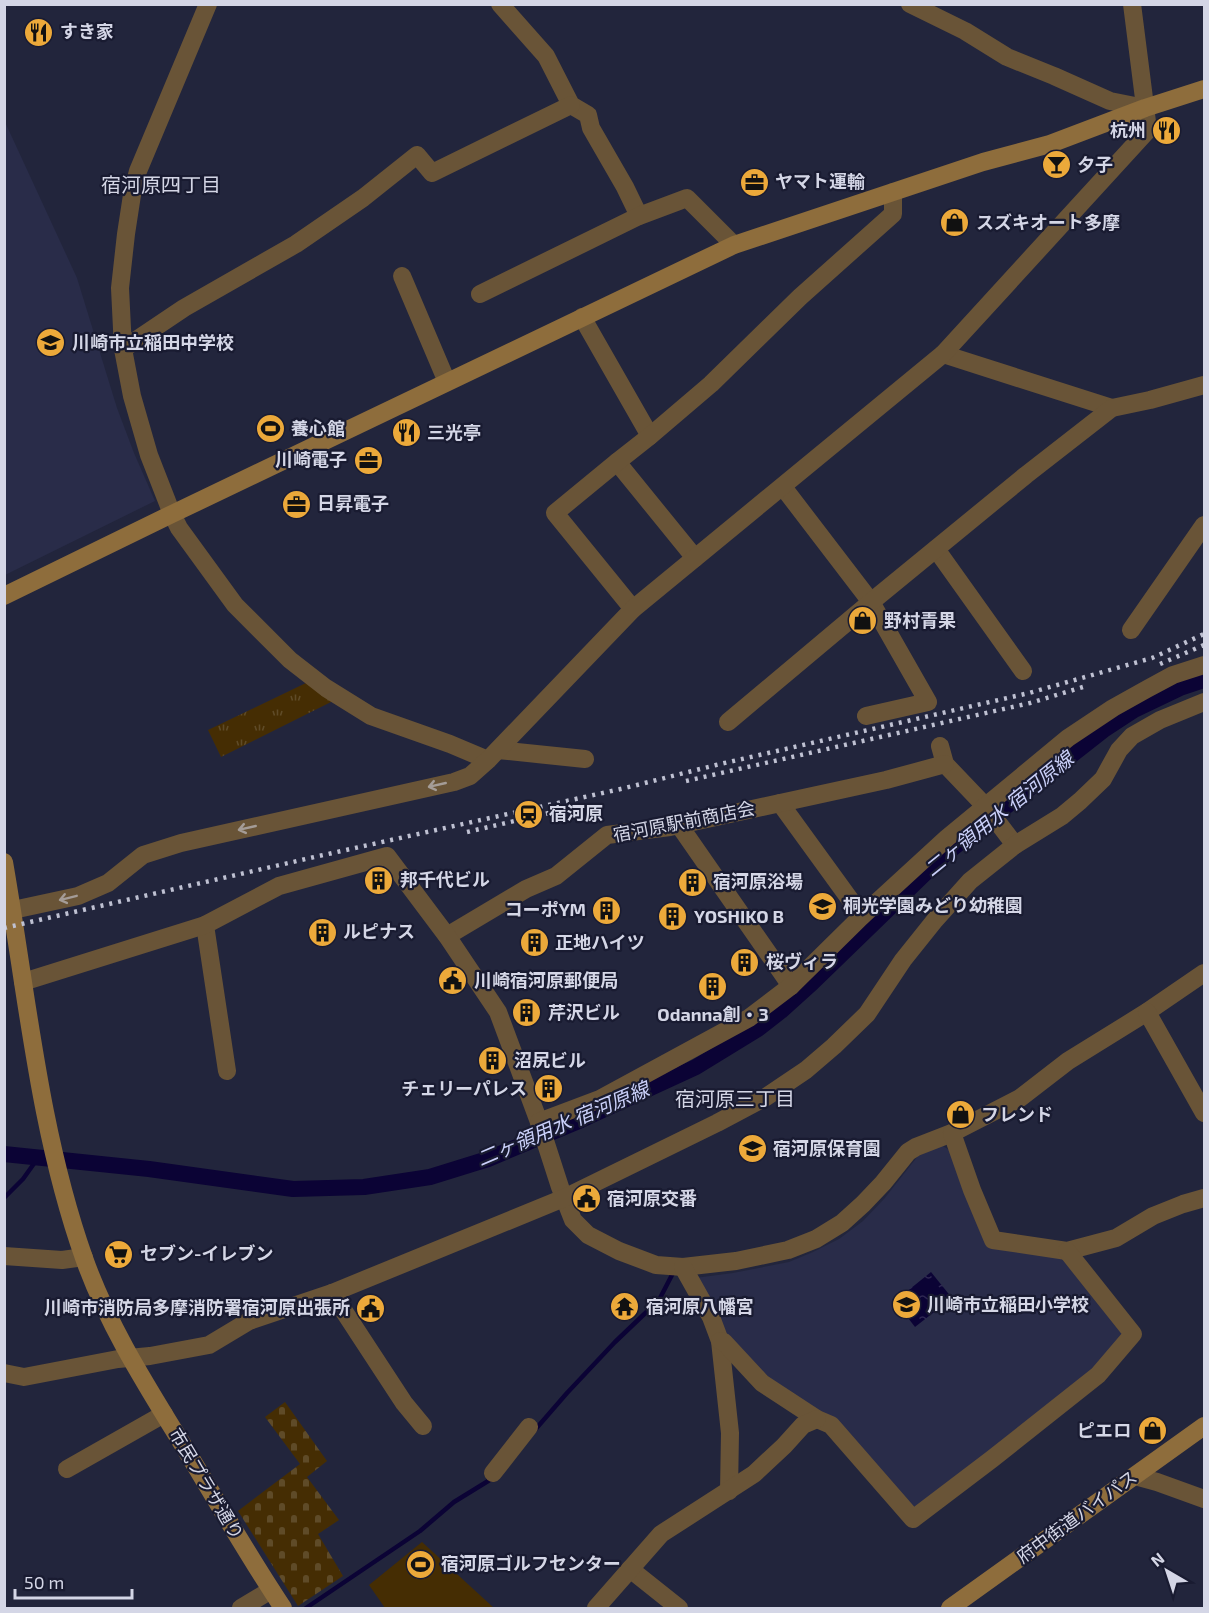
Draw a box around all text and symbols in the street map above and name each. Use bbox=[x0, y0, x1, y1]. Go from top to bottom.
restaurant icon: すき家 bbox=[23, 16, 55, 48]
place label: すき家 bbox=[60, 20, 114, 42]
restaurant icon: 杭州 bbox=[1151, 115, 1183, 147]
place label: 杭州 bbox=[1110, 119, 1146, 141]
bar icon: 夕子 bbox=[1040, 149, 1072, 181]
place label: 夕子 bbox=[1077, 153, 1113, 175]
office icon: ヤマト運輸 bbox=[738, 166, 770, 198]
place label: ヤマト運輸 bbox=[775, 170, 865, 192]
district label: 宿河原四丁目 bbox=[101, 172, 221, 196]
shop icon: スズキオート多摩 bbox=[939, 207, 971, 239]
place label: スズキオート多摩 bbox=[976, 211, 1120, 233]
school or university icon: 川崎市立稲田中学校 bbox=[35, 327, 67, 359]
place label: 川崎市立稲田中学校 bbox=[72, 331, 234, 353]
sports icon: 養心館 bbox=[254, 413, 286, 445]
place label: 養心館 bbox=[291, 417, 345, 439]
restaurant icon: 三光亭 bbox=[390, 417, 422, 449]
place label: 三光亭 bbox=[427, 421, 481, 443]
office icon: 川崎電子 bbox=[352, 444, 384, 476]
place label: 川崎電子 bbox=[275, 448, 347, 470]
office icon: 日昇電子 bbox=[280, 488, 312, 520]
place label: 日昇電子 bbox=[317, 492, 389, 514]
shop icon: 野村青果 bbox=[847, 605, 879, 637]
place label: 野村青果 bbox=[884, 609, 956, 631]
water label: 二ヶ領用水 宿河原線 bbox=[919, 744, 1080, 881]
one-way arrow bbox=[428, 780, 447, 792]
street label: 宿河原駅前商店会 bbox=[611, 796, 757, 846]
station icon: 宿河原 bbox=[512, 798, 544, 830]
place label: 宿河原 bbox=[549, 802, 603, 824]
one-way arrow bbox=[238, 823, 257, 835]
building icon: 邦千代ビル bbox=[363, 864, 395, 896]
building icon: 宿河原浴場 bbox=[676, 866, 708, 898]
place label: 邦千代ビル bbox=[400, 868, 490, 890]
place label: 宿河原浴場 bbox=[713, 870, 803, 892]
school or university icon: 桐光学園みどり幼稚園 bbox=[806, 890, 838, 922]
one-way arrow bbox=[59, 892, 78, 904]
building icon: コーポYM bbox=[591, 894, 623, 926]
place label: 桐光学園みどり幼稚園 bbox=[843, 894, 1023, 916]
place label: コーポYM bbox=[505, 898, 586, 920]
building icon: YOSHIKO B bbox=[657, 901, 689, 933]
place label: YOSHIKO B bbox=[694, 905, 784, 927]
building icon: ルピナス bbox=[306, 916, 338, 948]
place label: ルピナス bbox=[343, 920, 415, 942]
building icon: 正地ハイツ bbox=[518, 927, 550, 959]
place label: 正地ハイツ bbox=[555, 931, 645, 953]
building icon: 桜ヴィラ bbox=[729, 946, 761, 978]
place label: 桜ヴィラ bbox=[766, 950, 838, 972]
public building icon: 川崎宿河原郵便局 bbox=[437, 965, 469, 997]
place label: 川崎宿河原郵便局 bbox=[474, 969, 618, 991]
building icon: Odanna創・3 bbox=[697, 970, 729, 1002]
building icon: 芹沢ビル bbox=[511, 997, 543, 1029]
place label: 芹沢ビル bbox=[548, 1001, 620, 1023]
place label: Odanna創・3 bbox=[657, 1003, 769, 1025]
building icon: 沼尻ビル bbox=[477, 1045, 509, 1077]
place label: 沼尻ビル bbox=[514, 1049, 586, 1071]
building icon: チェリーパレス bbox=[532, 1073, 564, 1105]
water label: 二ヶ領用水 宿河原線 bbox=[473, 1075, 655, 1170]
place label: チェリーパレス bbox=[401, 1077, 527, 1099]
district label: 宿河原三丁目 bbox=[675, 1086, 795, 1110]
shop icon: フレンド bbox=[944, 1099, 976, 1131]
place label: フレンド bbox=[981, 1103, 1053, 1125]
school or university icon: 宿河原保育園 bbox=[736, 1133, 768, 1165]
place label: 宿河原保育園 bbox=[773, 1137, 881, 1159]
public building icon: 宿河原交番 bbox=[570, 1183, 602, 1215]
place label: 宿河原交番 bbox=[607, 1187, 697, 1209]
supermarket icon: セブン-イレブン bbox=[103, 1238, 135, 1270]
place label: セブン-イレブン bbox=[140, 1242, 273, 1264]
school or university icon: 川崎市立稲田小学校 bbox=[890, 1289, 922, 1321]
temple icon: 宿河原八幡宮 bbox=[609, 1291, 641, 1323]
public building icon: 川崎市消防局多摩消防署宿河原出張所 bbox=[355, 1292, 387, 1324]
place label: 川崎市立稲田小学校 bbox=[927, 1293, 1089, 1315]
place label: 宿河原八幡宮 bbox=[646, 1295, 754, 1317]
place label: 川崎市消防局多摩消防署宿河原出張所 bbox=[44, 1296, 350, 1318]
shop icon: ピエロ bbox=[1136, 1415, 1168, 1447]
place label: ピエロ bbox=[1077, 1419, 1131, 1441]
street label: 市民プラザ通り bbox=[165, 1424, 249, 1543]
street label: 府中街道バイパス bbox=[1012, 1465, 1141, 1567]
north arrow bbox=[1137, 1541, 1197, 1601]
sports icon: 宿河原ゴルフセンター bbox=[404, 1548, 436, 1580]
text: N bbox=[1147, 1548, 1168, 1570]
place label: 宿河原ゴルフセンター bbox=[441, 1552, 621, 1574]
scale bar bbox=[15, 1562, 132, 1600]
text: 50 m bbox=[24, 1571, 64, 1593]

